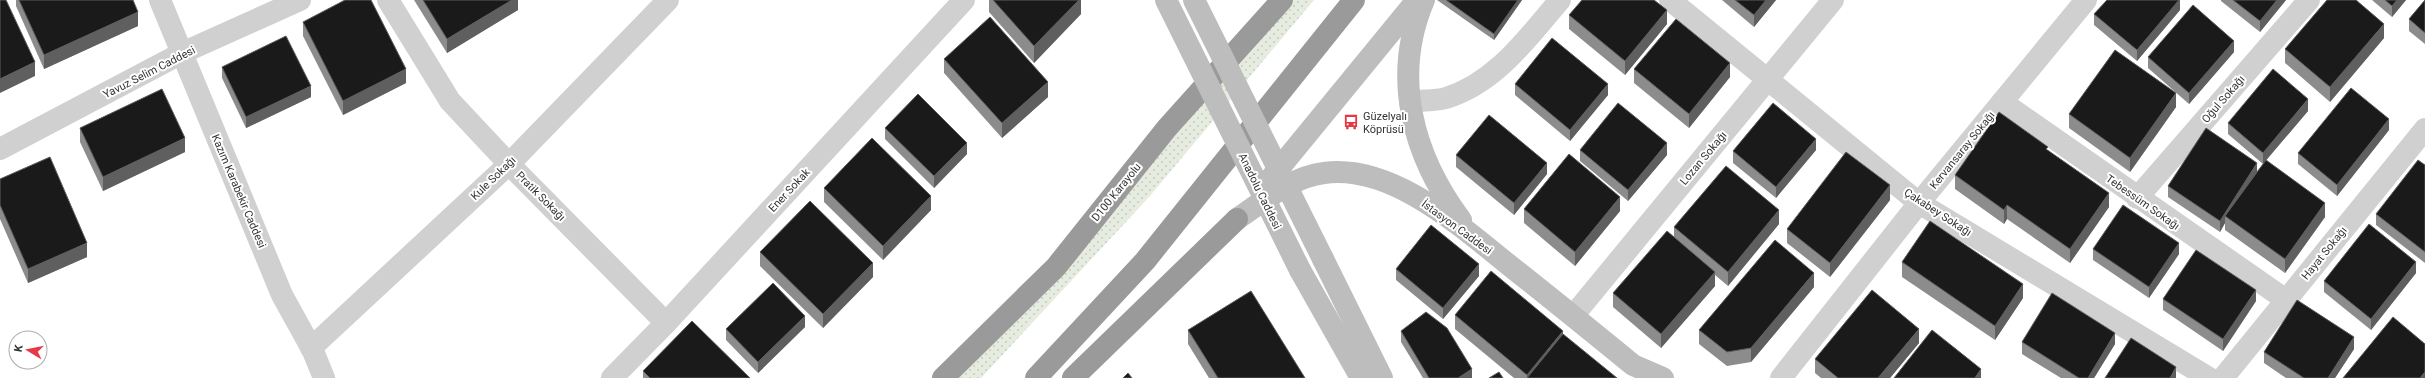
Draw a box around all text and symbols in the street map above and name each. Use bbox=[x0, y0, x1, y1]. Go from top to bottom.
street label: Yavuz Selim Caddesi bbox=[101, 44, 197, 101]
street label: Oğul Sokağı bbox=[2199, 73, 2247, 126]
street label: Kervansaray Sokağı bbox=[1927, 109, 1998, 192]
place label: Güzelyalı Köprüsü bbox=[1363, 110, 1407, 136]
bus stop icon: Güzelyalı Köprüsü bbox=[1342, 113, 1360, 131]
street label: Lozan Sokağı bbox=[1677, 129, 1729, 188]
street label: Kazım Karabekir Caddesi bbox=[209, 132, 268, 250]
street label: Anadolu Caddesi bbox=[1236, 151, 1284, 231]
street label: Kule Sokağı bbox=[468, 154, 518, 203]
street label: D100 Karayolu bbox=[1089, 161, 1144, 224]
street label: Ener Sokak bbox=[766, 166, 813, 215]
street label: Pratik Sokağı bbox=[513, 169, 568, 224]
street label: Tebessüm Sokağı bbox=[2103, 172, 2182, 233]
street label: Çakabey Sokağı bbox=[1902, 186, 1974, 239]
street label: İstasyon Caddesi bbox=[1419, 197, 1494, 257]
street label: Hayat Sokağı bbox=[2299, 224, 2350, 282]
north arrow bbox=[8, 330, 48, 370]
text: K bbox=[12, 343, 26, 353]

